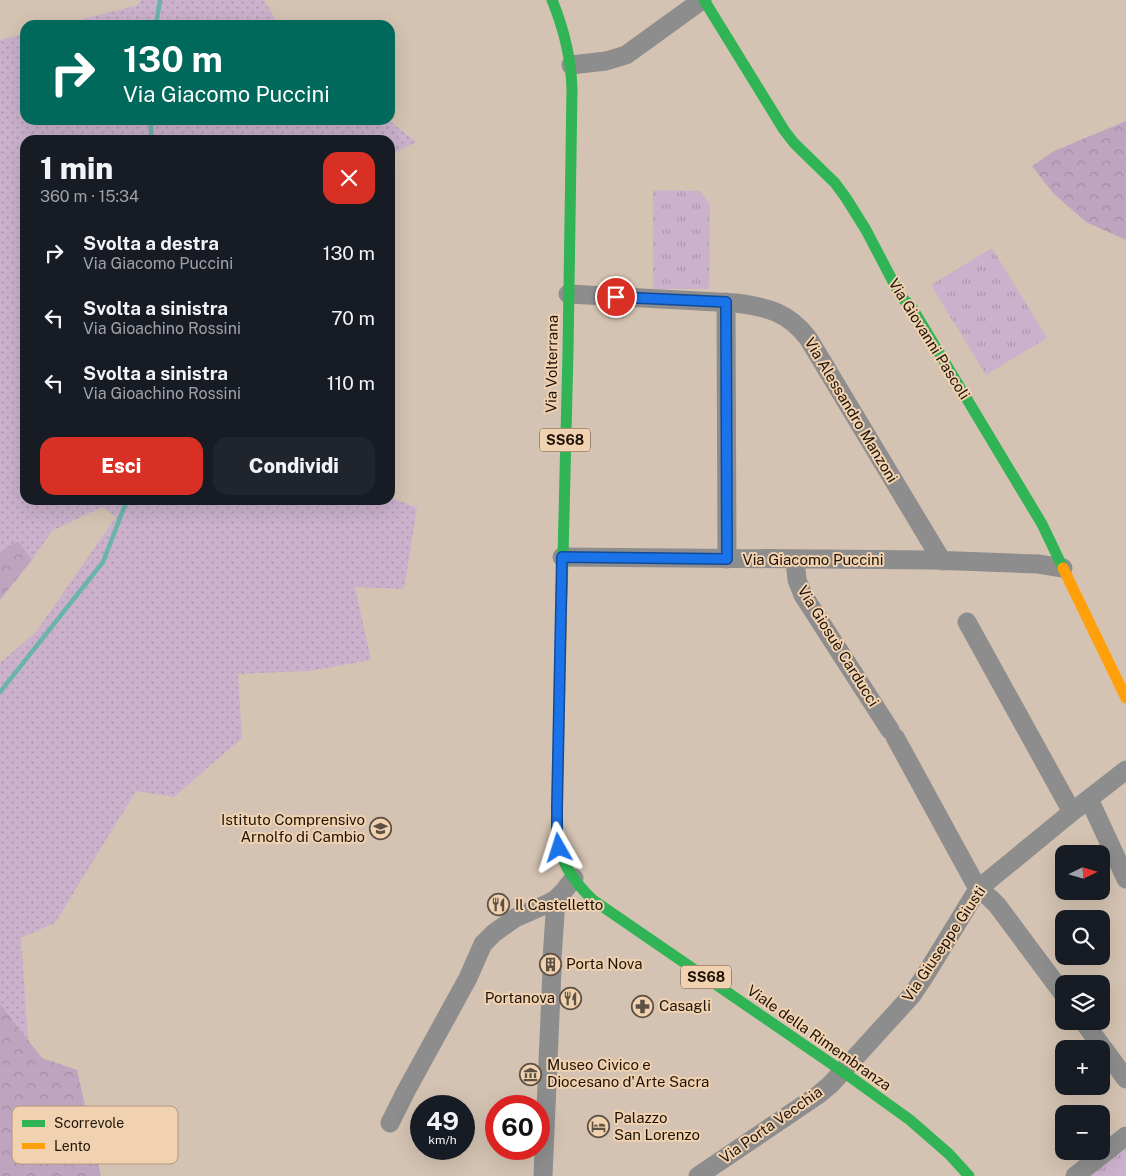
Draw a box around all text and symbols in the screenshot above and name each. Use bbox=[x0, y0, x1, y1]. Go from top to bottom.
text: 130 m bbox=[123, 39, 223, 80]
icon: right bbox=[40, 40, 105, 105]
text: Via Giacomo Puccini bbox=[123, 81, 330, 107]
text: 1 min bbox=[40, 150, 113, 186]
button: close bbox=[323, 152, 375, 204]
text: 360 m · 15:34 bbox=[40, 187, 139, 206]
text: Svolta a destra bbox=[83, 232, 219, 254]
icon: right bbox=[40, 239, 68, 267]
text: 130 m bbox=[323, 242, 375, 264]
text: Via Giacomo Puccini bbox=[83, 254, 233, 273]
street label: Via Giovanni Pascoli bbox=[885, 275, 973, 402]
pin bbox=[595, 276, 637, 318]
icon: arrive bbox=[602, 283, 630, 311]
text: Svolta a sinistra bbox=[83, 297, 228, 319]
icon: left bbox=[40, 304, 68, 332]
text: 70 m bbox=[331, 307, 375, 329]
street label: Via Volterrana bbox=[542, 315, 561, 413]
text: Via Gioachino Rossini bbox=[83, 319, 241, 338]
street label: Via Alessandro Manzoni bbox=[801, 334, 901, 485]
text: Svolta a sinistra bbox=[83, 362, 228, 384]
icon: left bbox=[40, 369, 68, 397]
text: 110 m bbox=[327, 372, 375, 394]
text: Via Gioachino Rossini bbox=[83, 384, 241, 403]
road number: SS68 bbox=[540, 428, 590, 452]
button: Esci bbox=[40, 437, 203, 495]
button: Condividi bbox=[213, 437, 375, 495]
street label: Via Giacomo Puccini bbox=[743, 551, 883, 568]
street label: Via Giosuè Carducci bbox=[794, 582, 882, 709]
place label: Istituto Comprensivo Arnolfo di Cambio bbox=[221, 811, 365, 845]
school or university icon: Istituto Comprensivo Arnolfo di Cambio bbox=[369, 817, 393, 841]
position arrow bbox=[532, 821, 584, 873]
north arrow bbox=[1055, 845, 1110, 900]
map controls bbox=[1055, 845, 1110, 1160]
street label: Via Giuseppe Giusti bbox=[899, 883, 989, 1005]
restaurant icon: Il Castelletto bbox=[487, 893, 511, 917]
place label: Il Castelletto bbox=[515, 896, 603, 913]
button: search bbox=[1055, 910, 1110, 965]
building icon: Porta Nova bbox=[538, 952, 562, 976]
place label: Porta Nova bbox=[566, 955, 643, 972]
road number: SS68 bbox=[681, 966, 731, 989]
button: layers bbox=[1055, 975, 1110, 1030]
street label: Viale della Rimembranza bbox=[744, 981, 894, 1094]
restaurant icon: Portanova bbox=[559, 986, 583, 1010]
place label: Portanova bbox=[485, 989, 555, 1006]
pharmacy icon: Casagli bbox=[631, 994, 655, 1018]
place label: Casagli bbox=[659, 997, 711, 1014]
button: + bbox=[1055, 1040, 1110, 1095]
place label: Museo Civico e Diocesano d'Arte Sacra bbox=[547, 1056, 709, 1090]
museum icon: Museo Civico e Diocesano d'Arte Sacra bbox=[519, 1062, 543, 1086]
street label: Via Porta Vecchia bbox=[716, 1083, 825, 1166]
speed limit sign: 60 bbox=[485, 1095, 550, 1160]
button: − bbox=[1055, 1105, 1110, 1160]
legend bbox=[12, 1106, 178, 1164]
text: 49 bbox=[426, 1106, 459, 1136]
place label: Palazzo San Lorenzo bbox=[614, 1109, 700, 1143]
text: Scorrevole bbox=[54, 1115, 124, 1131]
hotel icon: Palazzo San Lorenzo bbox=[586, 1115, 610, 1139]
text: km/h bbox=[428, 1133, 457, 1147]
text: Lento bbox=[54, 1138, 91, 1154]

